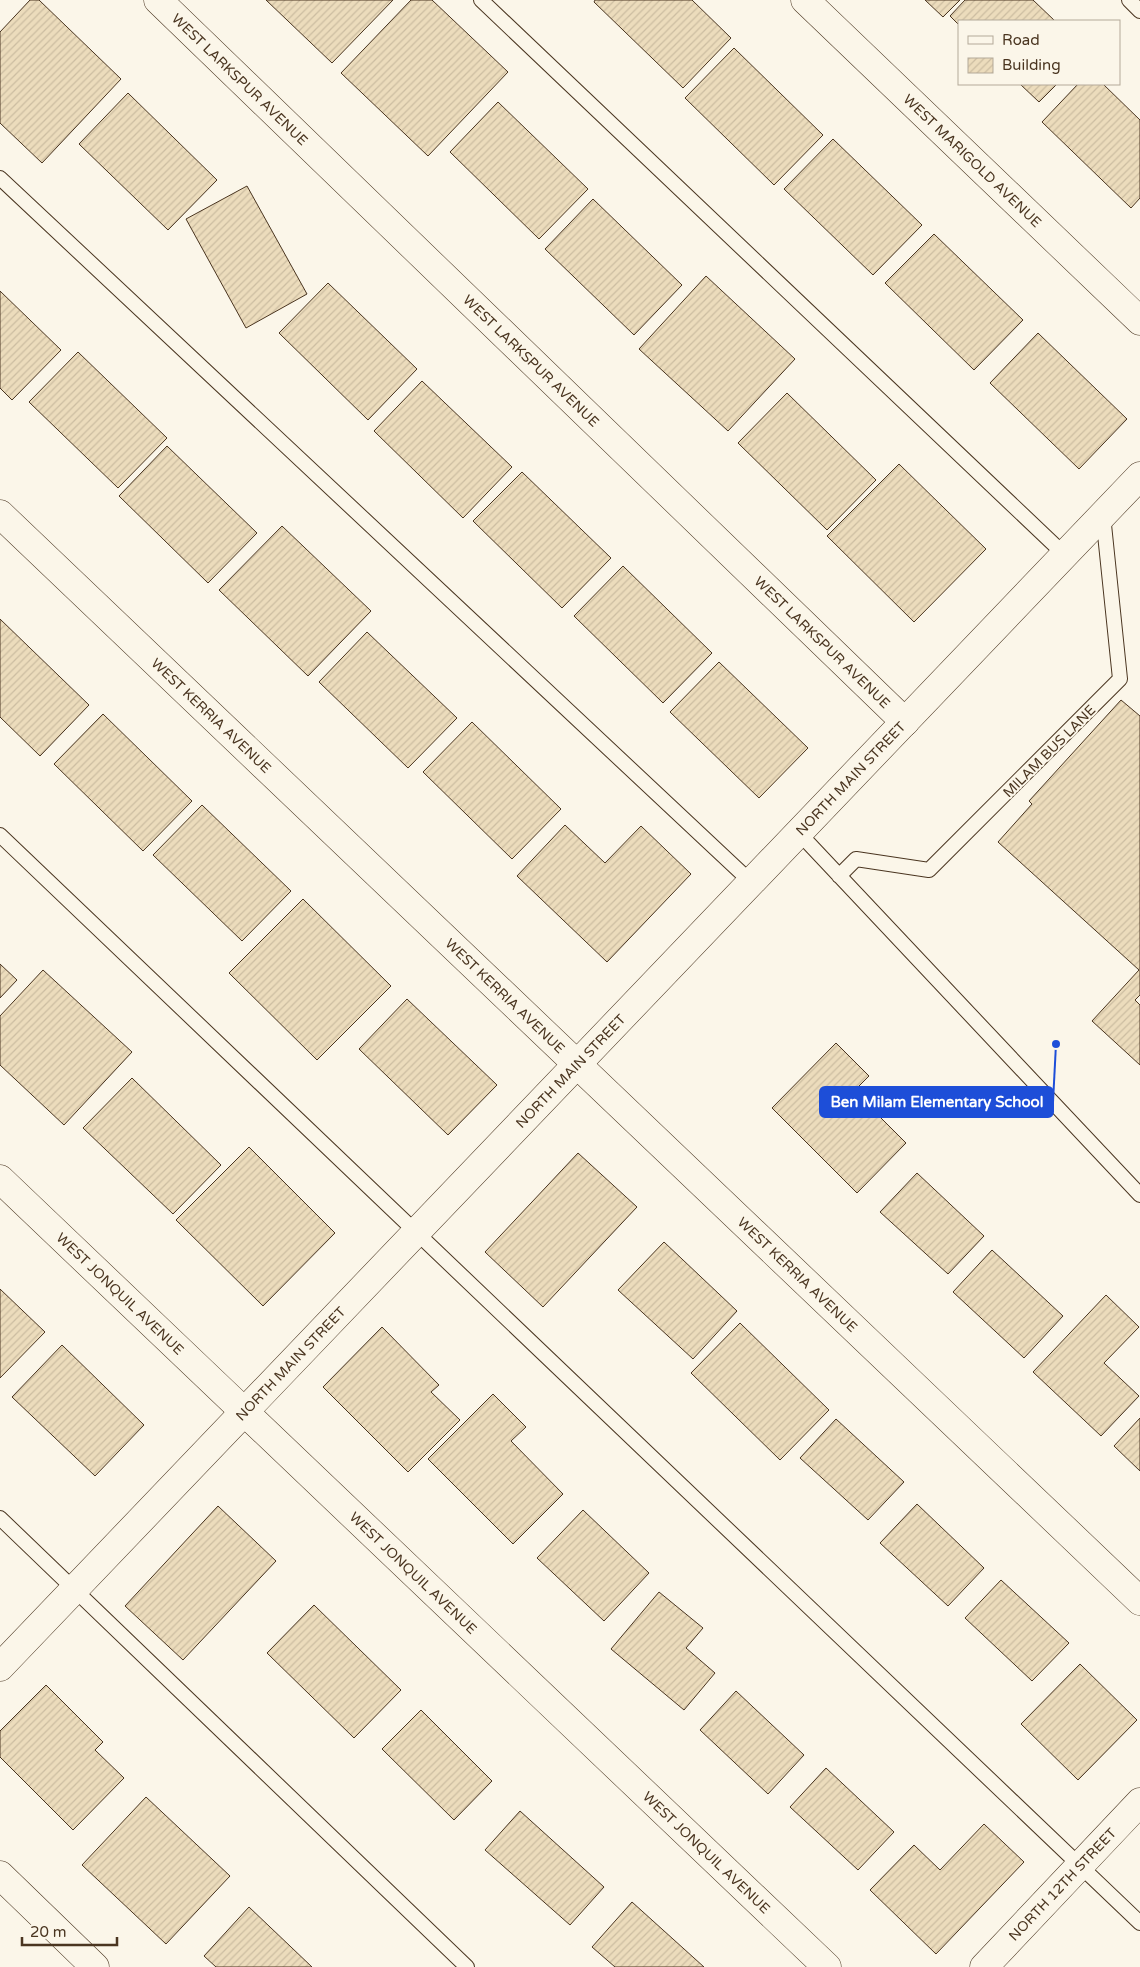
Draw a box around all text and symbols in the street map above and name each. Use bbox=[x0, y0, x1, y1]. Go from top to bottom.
street label: WEST LARKSPUR AVENUE bbox=[168, 10, 311, 149]
legend bbox=[958, 20, 1120, 85]
text: Road bbox=[1002, 31, 1040, 49]
text: Building bbox=[1002, 56, 1061, 74]
street label: WEST MARIGOLD AVENUE bbox=[900, 91, 1045, 231]
street label: WEST LARKSPUR AVENUE bbox=[459, 292, 602, 431]
street label: WEST LARKSPUR AVENUE bbox=[751, 573, 894, 712]
street label: WEST KERRIA AVENUE bbox=[148, 655, 274, 777]
street label: MILAM BUS LANE bbox=[1000, 701, 1099, 801]
street label: NORTH MAIN STREET bbox=[792, 718, 910, 839]
street label: WEST KERRIA AVENUE bbox=[441, 935, 568, 1057]
street label: NORTH MAIN STREET bbox=[512, 1011, 630, 1132]
callout: Ben Milam Elementary School bbox=[820, 1087, 1053, 1117]
text: Ben Milam Elementary School bbox=[831, 1093, 1043, 1112]
street label: WEST KERRIA AVENUE bbox=[734, 1214, 861, 1336]
street label: WEST JONQUIL AVENUE bbox=[53, 1229, 187, 1359]
street label: NORTH MAIN STREET bbox=[232, 1303, 350, 1424]
street label: WEST JONQUIL AVENUE bbox=[346, 1509, 480, 1638]
street label: WEST JONQUIL AVENUE bbox=[639, 1788, 774, 1917]
street label: NORTH 12TH STREET bbox=[1005, 1824, 1120, 1944]
scale bar bbox=[22, 1914, 118, 1946]
text: 20 m bbox=[30, 1923, 67, 1941]

